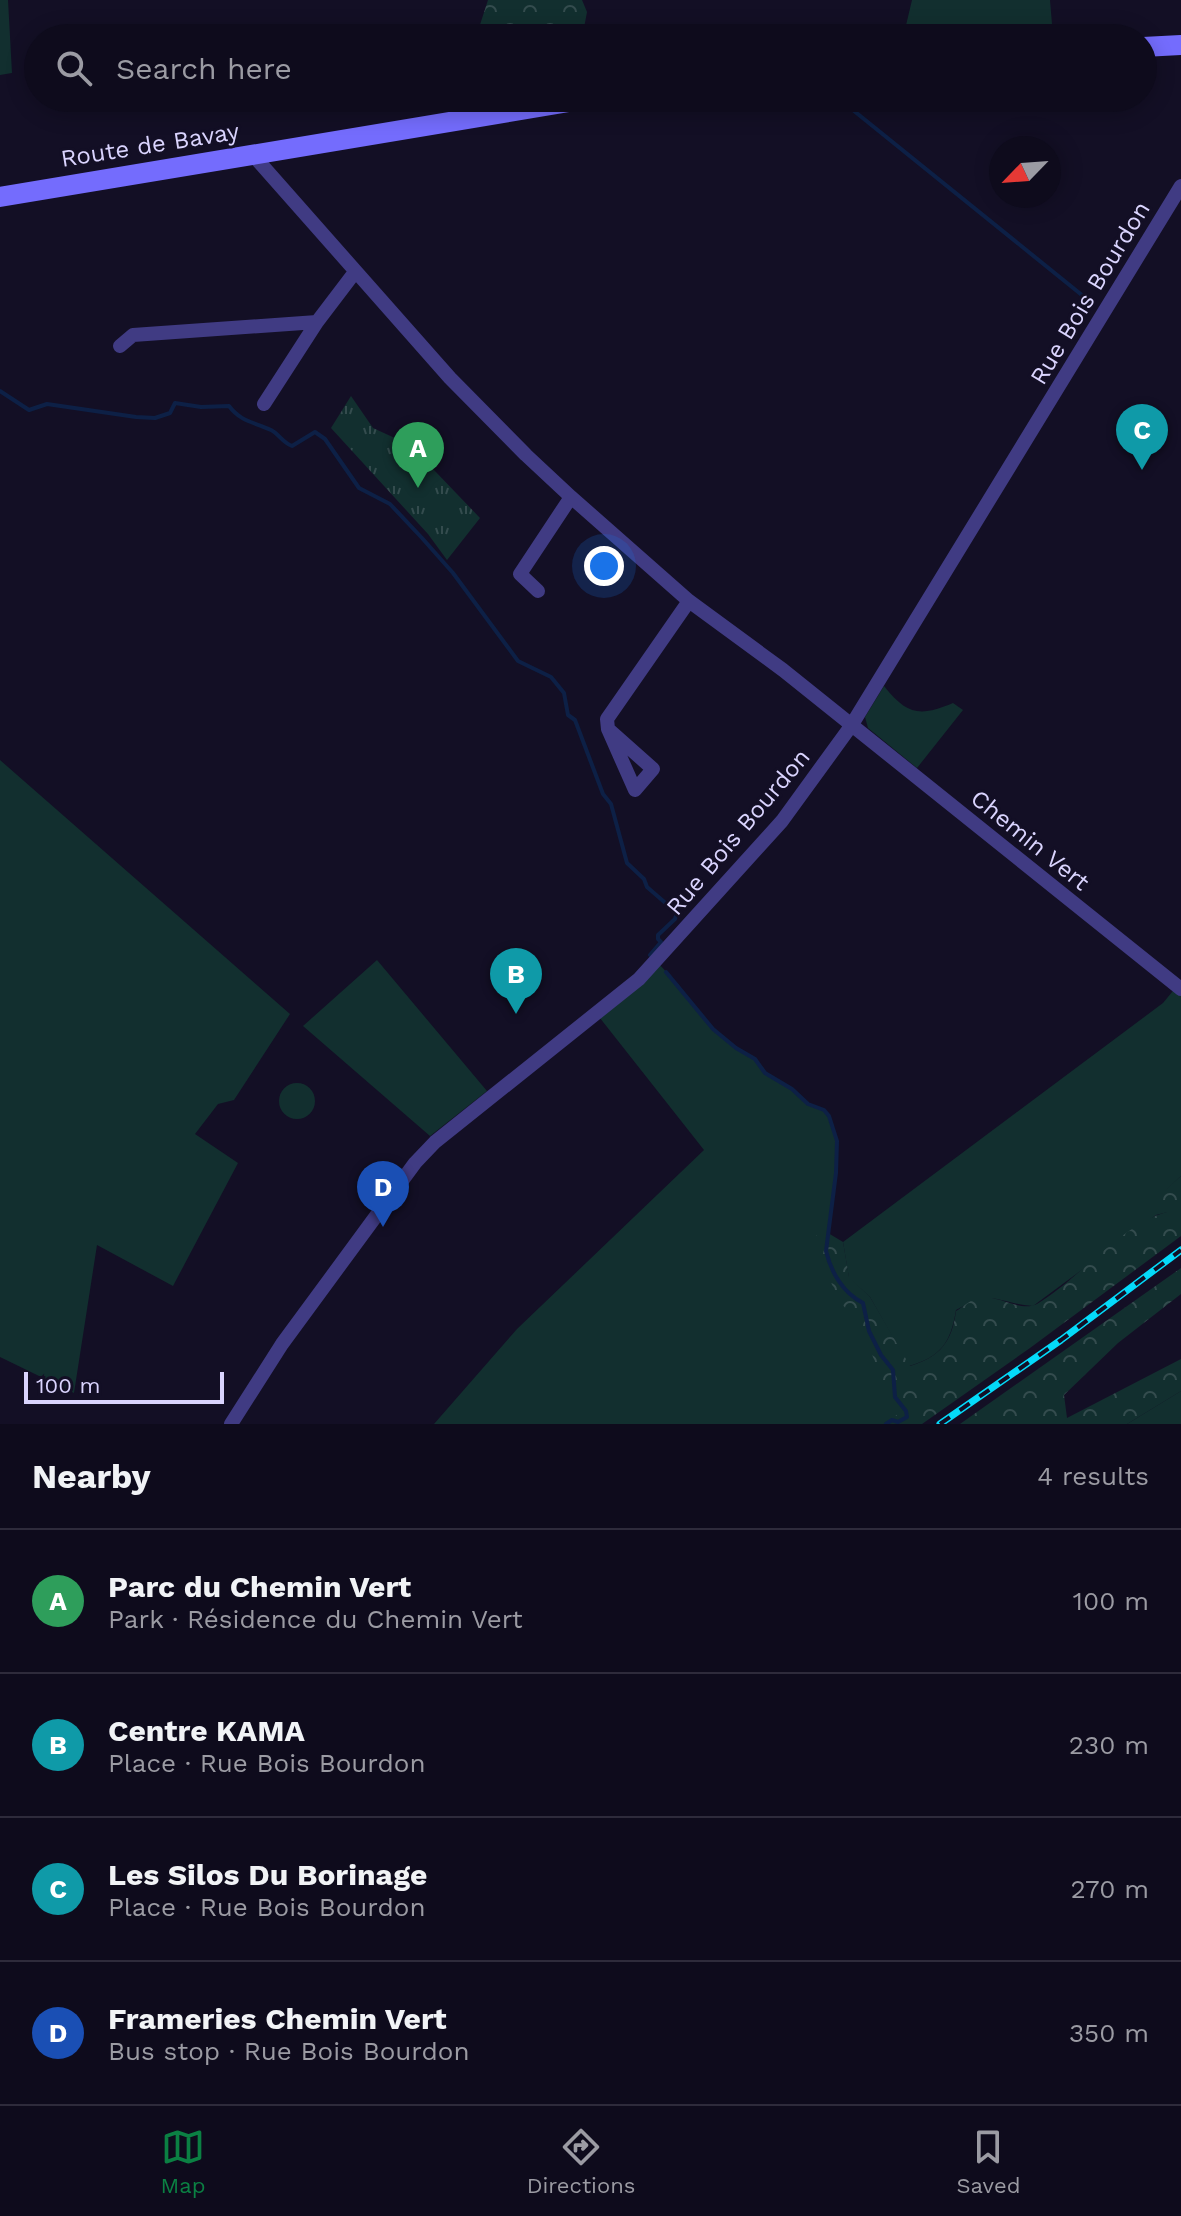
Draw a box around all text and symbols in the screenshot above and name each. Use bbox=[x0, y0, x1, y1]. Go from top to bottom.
search box bbox=[24, 24, 1157, 112]
icon: search bbox=[52, 46, 96, 90]
text: Search here bbox=[116, 51, 292, 86]
street label: Route de Bavay bbox=[59, 117, 242, 173]
north arrow bbox=[989, 136, 1061, 208]
street label: Rue Bois Bourdon bbox=[1024, 196, 1156, 390]
pin: C bbox=[1116, 404, 1168, 470]
pin: A bbox=[392, 422, 444, 488]
your location bbox=[584, 546, 624, 586]
street label: Rue Bois Bourdon bbox=[660, 743, 816, 921]
street label: Chemin Vert bbox=[965, 784, 1095, 896]
pin: B bbox=[490, 948, 542, 1014]
pin: D bbox=[357, 1161, 409, 1227]
scale bar bbox=[24, 1368, 224, 1404]
text: 100 m bbox=[36, 1373, 100, 1398]
text: Nearby bbox=[32, 1456, 151, 1496]
text: 4 results bbox=[1037, 1461, 1149, 1491]
text: Parc du Chemin Vert bbox=[108, 1569, 411, 1604]
text: A bbox=[49, 1586, 67, 1616]
text: 100 m bbox=[1073, 1586, 1149, 1616]
text: Park · Résidence du Chemin Vert bbox=[108, 1604, 523, 1634]
text: Centre KAMA bbox=[108, 1713, 305, 1748]
text: B bbox=[49, 1730, 67, 1760]
text: 230 m bbox=[1069, 1730, 1149, 1760]
text: Place · Rue Bois Bourdon bbox=[108, 1748, 426, 1778]
text: Les Silos Du Borinage bbox=[108, 1857, 427, 1892]
text: C bbox=[49, 1874, 67, 1904]
text: 270 m bbox=[1070, 1874, 1149, 1904]
text: Place · Rue Bois Bourdon bbox=[108, 1892, 426, 1922]
text: Frameries Chemin Vert bbox=[108, 2001, 447, 2036]
text: D bbox=[49, 2018, 67, 2048]
text: 350 m bbox=[1069, 2018, 1149, 2048]
text: Bus stop · Rue Bois Bourdon bbox=[108, 2036, 469, 2066]
tab: Map bbox=[161, 2125, 205, 2198]
tab: Directions bbox=[527, 2125, 635, 2198]
tab: Saved bbox=[957, 2125, 1020, 2198]

